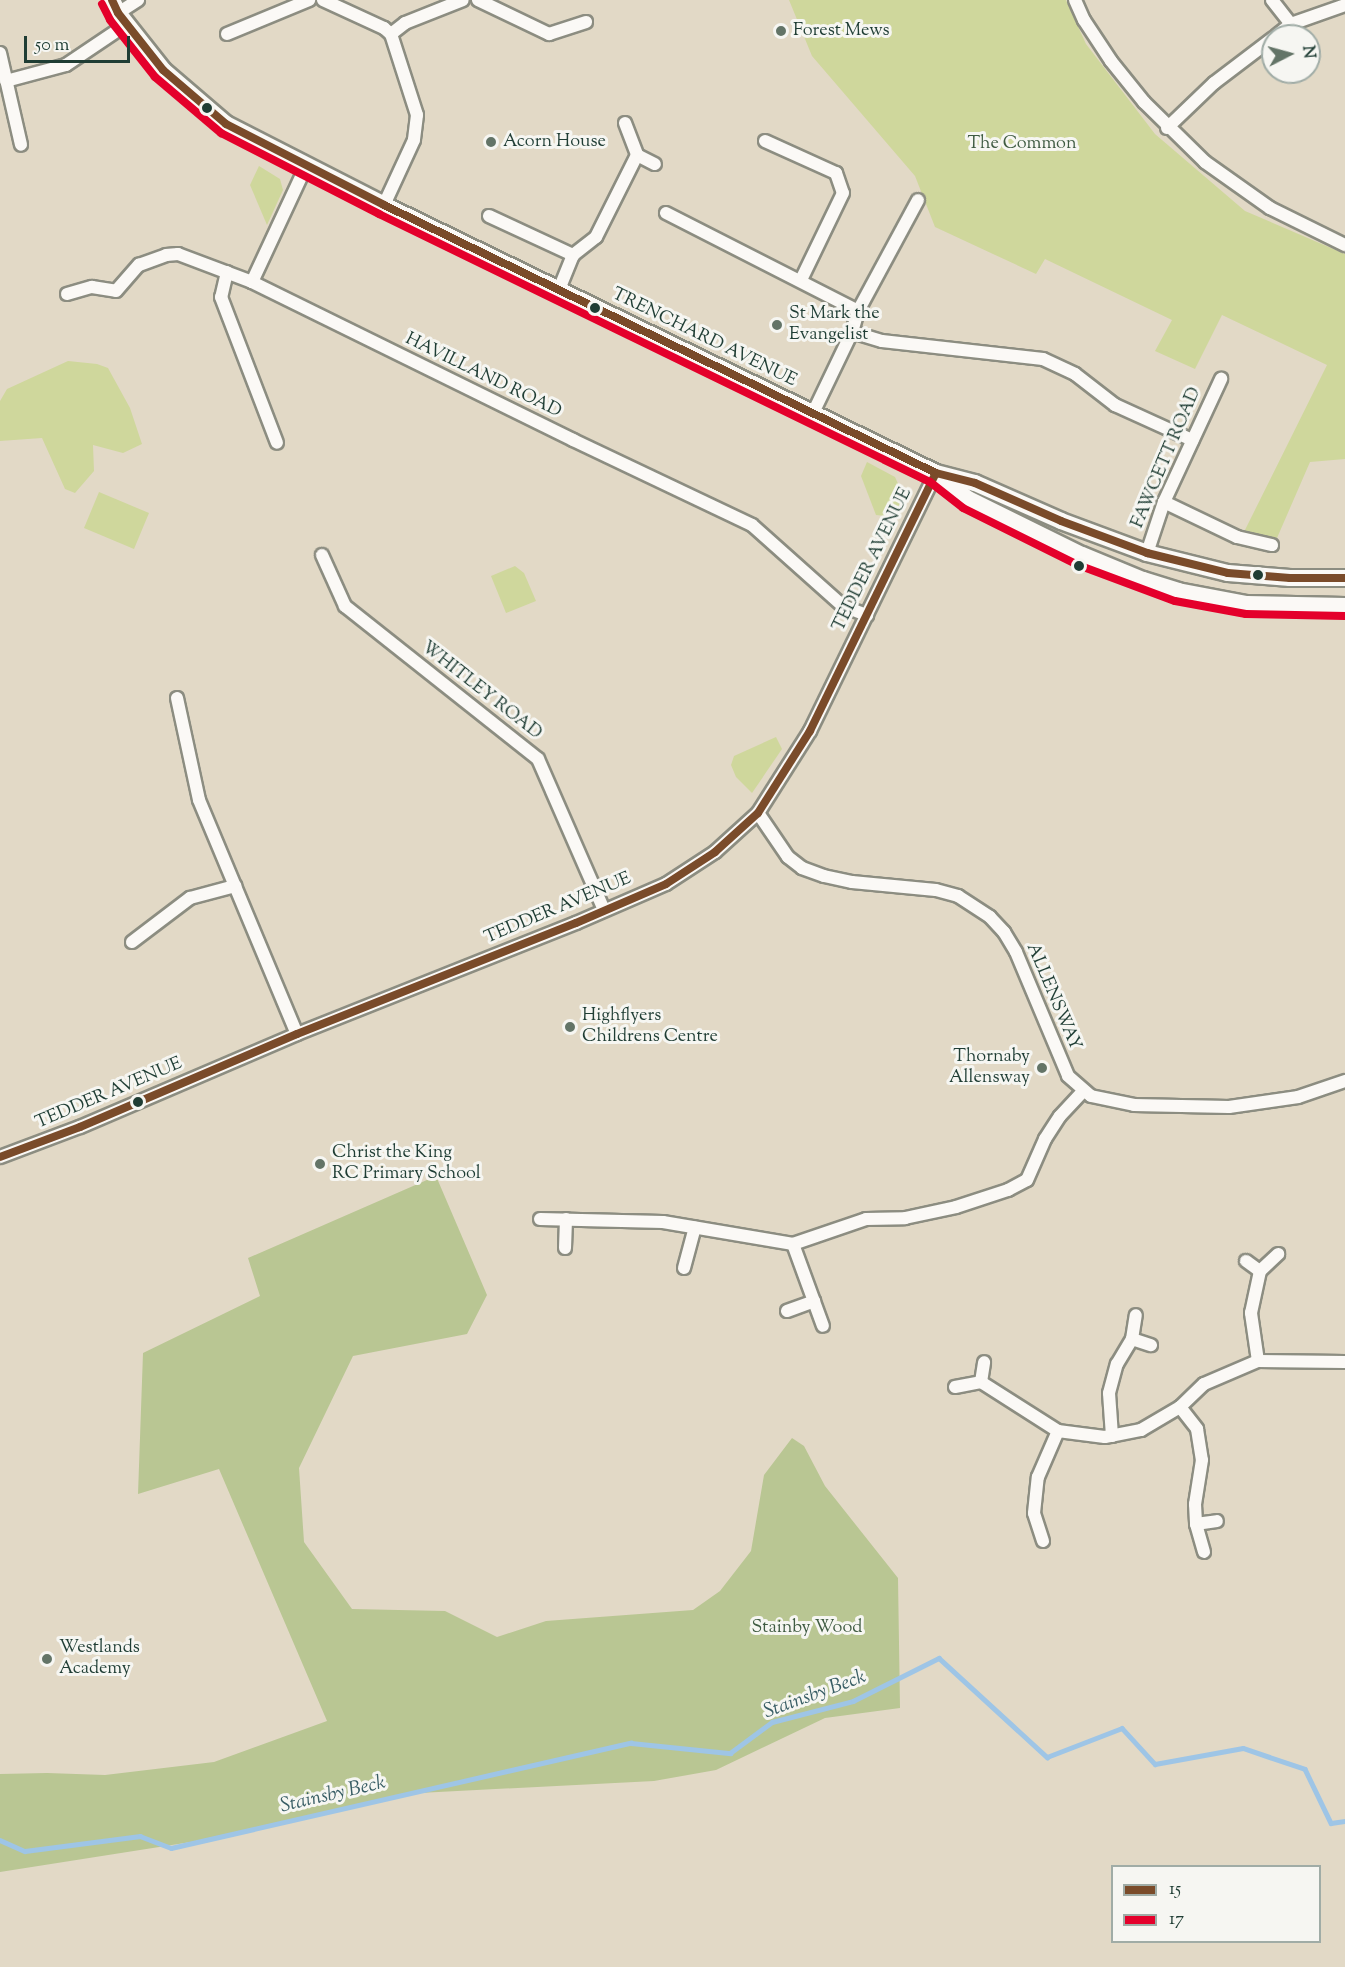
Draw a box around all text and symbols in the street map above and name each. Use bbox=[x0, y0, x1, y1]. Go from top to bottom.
place label: Forest Mews bbox=[793, 20, 890, 42]
scale bar bbox=[27, 24, 134, 62]
marker: Forest Mews bbox=[774, 24, 788, 38]
north arrow bbox=[1261, 24, 1321, 84]
text: 50 m bbox=[35, 33, 69, 59]
text: N bbox=[1295, 45, 1320, 60]
unlabelled marker bbox=[201, 102, 213, 114]
place label: Acorn House bbox=[503, 131, 606, 153]
park label: The Common bbox=[967, 133, 1077, 155]
marker: Acorn House bbox=[484, 135, 498, 149]
street label: TRENCHARD AVENUE bbox=[608, 284, 800, 392]
unlabelled marker bbox=[589, 302, 601, 314]
place label: St Mark the Evangelist bbox=[789, 304, 880, 346]
marker: St Mark the Evangelist bbox=[770, 318, 784, 332]
street label: HAVILLAND ROAD bbox=[401, 329, 565, 423]
street label: FAWCETT ROAD bbox=[1128, 384, 1206, 532]
street label: TEDDER AVENUE bbox=[829, 485, 917, 635]
unlabelled marker bbox=[1073, 560, 1085, 572]
unlabelled marker bbox=[1252, 569, 1264, 581]
street label: WHITLEY ROAD bbox=[416, 637, 546, 745]
street label: TEDDER AVENUE bbox=[481, 868, 635, 950]
street label: ALLENSWAY bbox=[1021, 940, 1085, 1054]
place label: Highflyers Childrens Centre bbox=[582, 1006, 718, 1048]
marker: Highflyers Childrens Centre bbox=[563, 1020, 577, 1034]
place label: Thornaby Allensway bbox=[949, 1047, 1030, 1090]
street label: TEDDER AVENUE bbox=[32, 1053, 186, 1135]
marker: Thornaby Allensway bbox=[1035, 1061, 1049, 1075]
unlabelled marker bbox=[132, 1096, 144, 1108]
place label: Christ the King RC Primary School bbox=[332, 1143, 481, 1186]
marker: Christ the King RC Primary School bbox=[313, 1157, 327, 1171]
park label: Stainby Wood bbox=[752, 1617, 862, 1639]
place label: Westlands Academy bbox=[59, 1638, 140, 1680]
marker: Westlands Academy bbox=[40, 1652, 54, 1666]
water label: Stainsby Beck bbox=[761, 1665, 869, 1725]
water label: Stainsby Beck bbox=[278, 1771, 388, 1819]
legend bbox=[1111, 1865, 1321, 1943]
text: 15 bbox=[1169, 1877, 1181, 1903]
text: 17 bbox=[1169, 1907, 1184, 1933]

